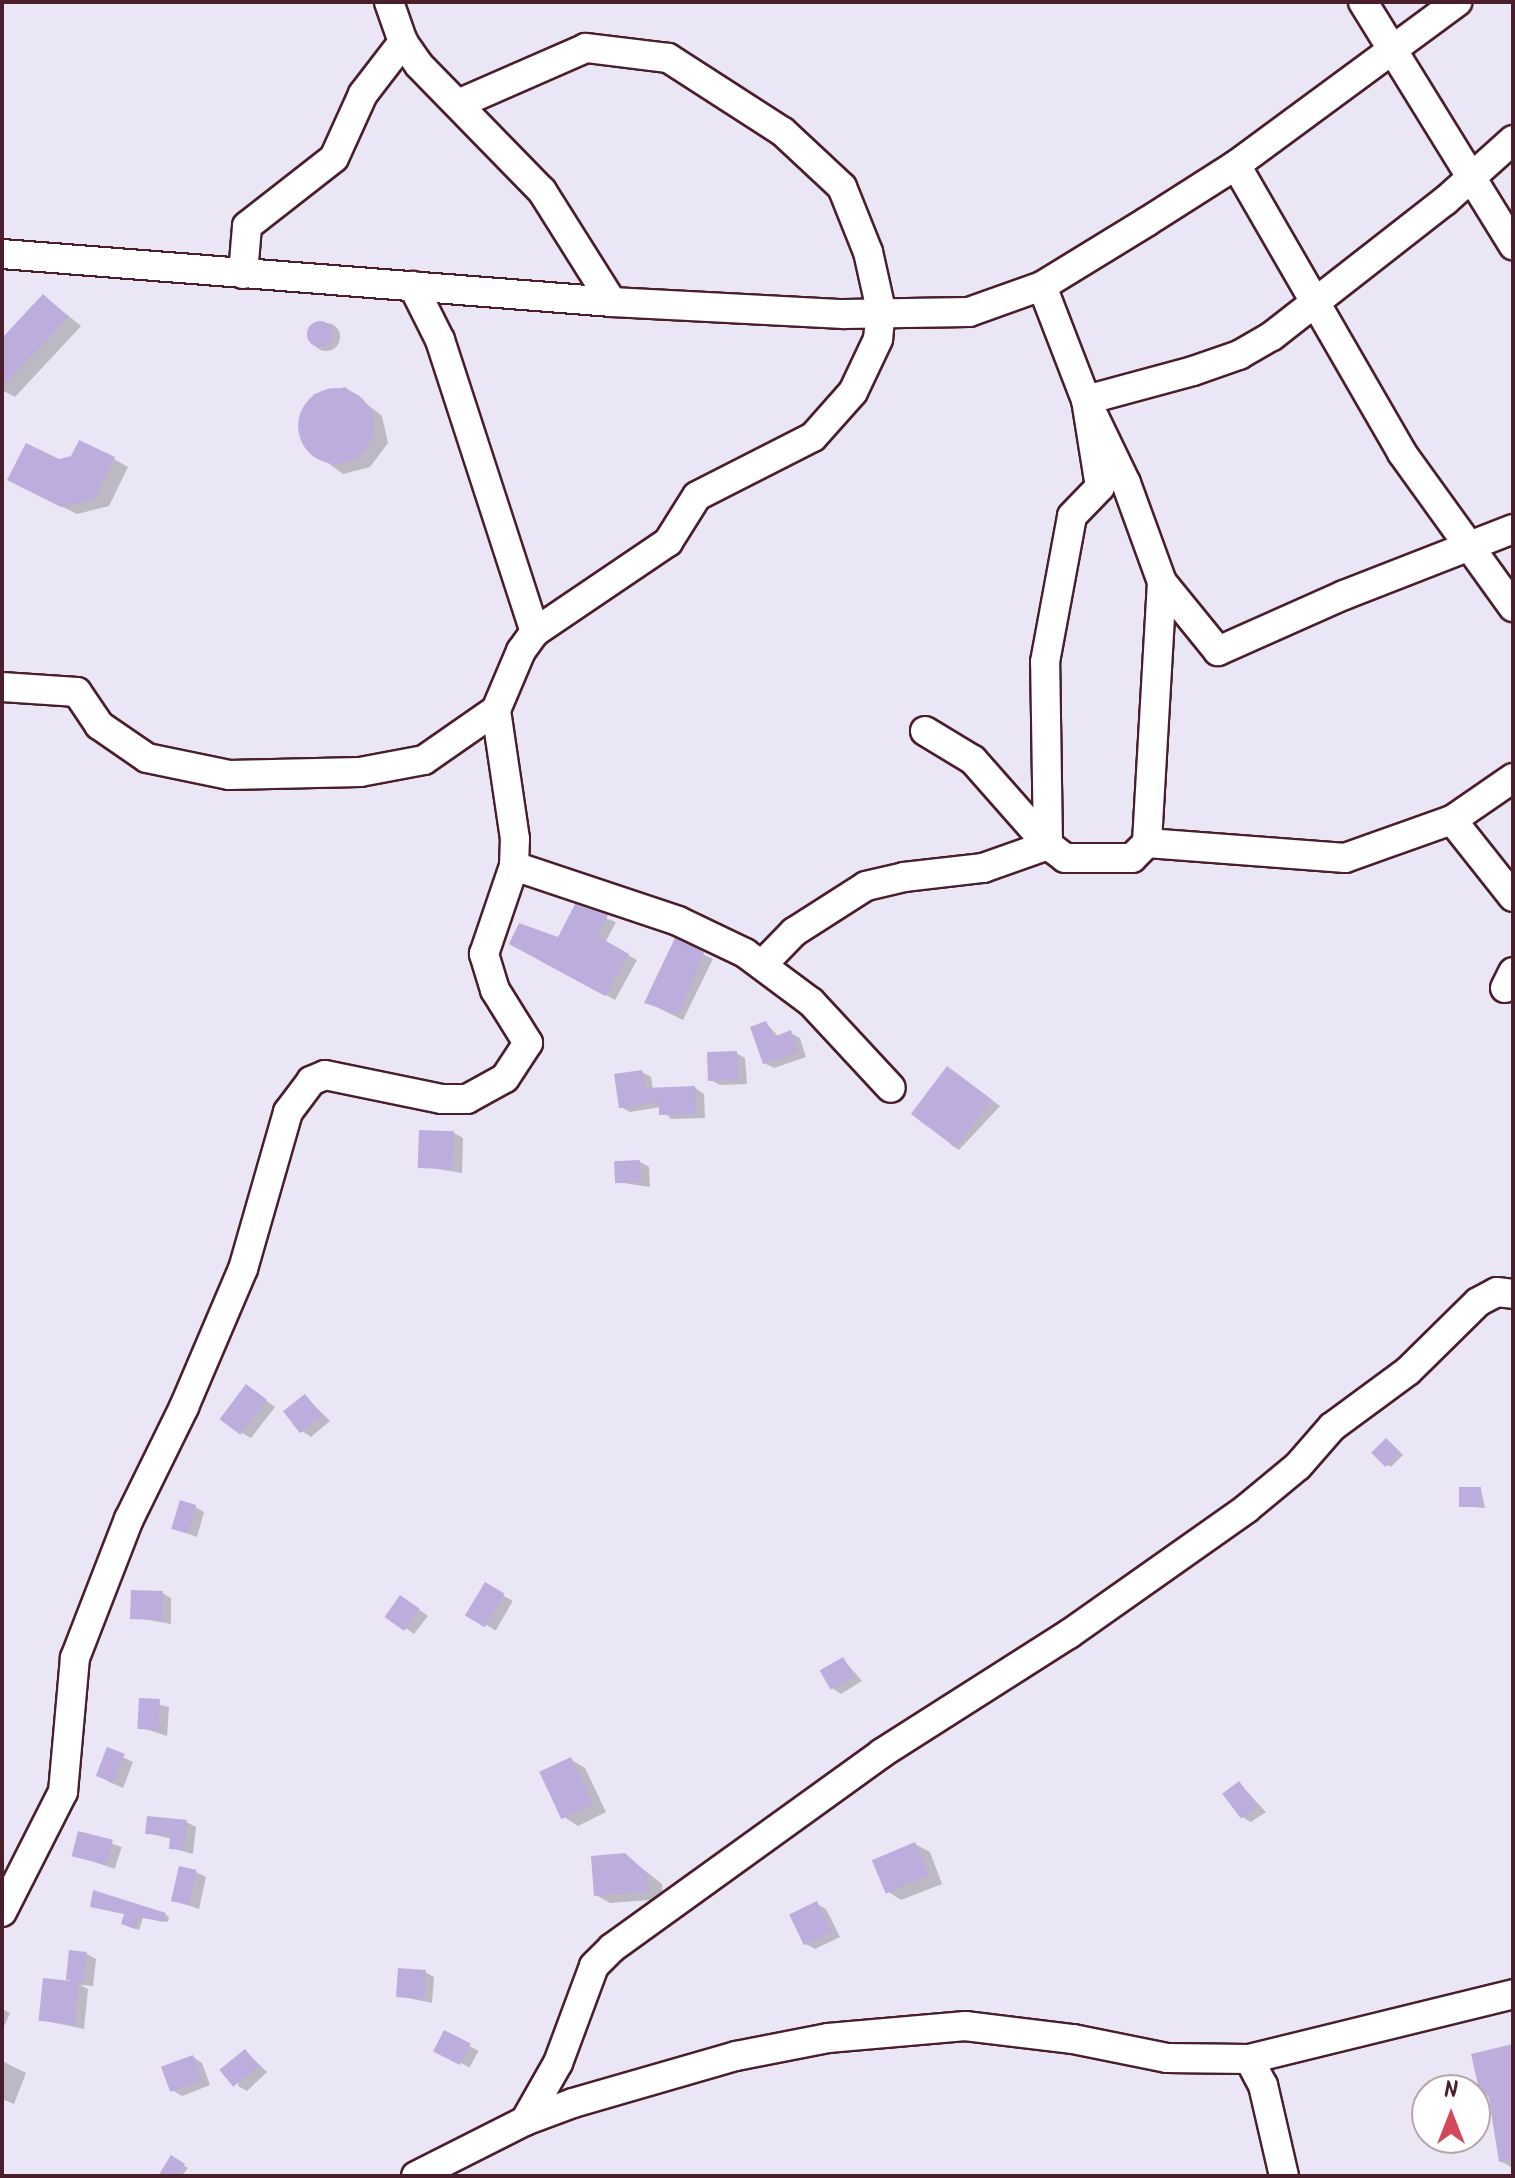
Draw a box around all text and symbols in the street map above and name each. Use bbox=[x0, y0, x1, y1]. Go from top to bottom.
north arrow bbox=[1411, 2074, 1491, 2154]
text: N bbox=[1444, 2074, 1458, 2109]

